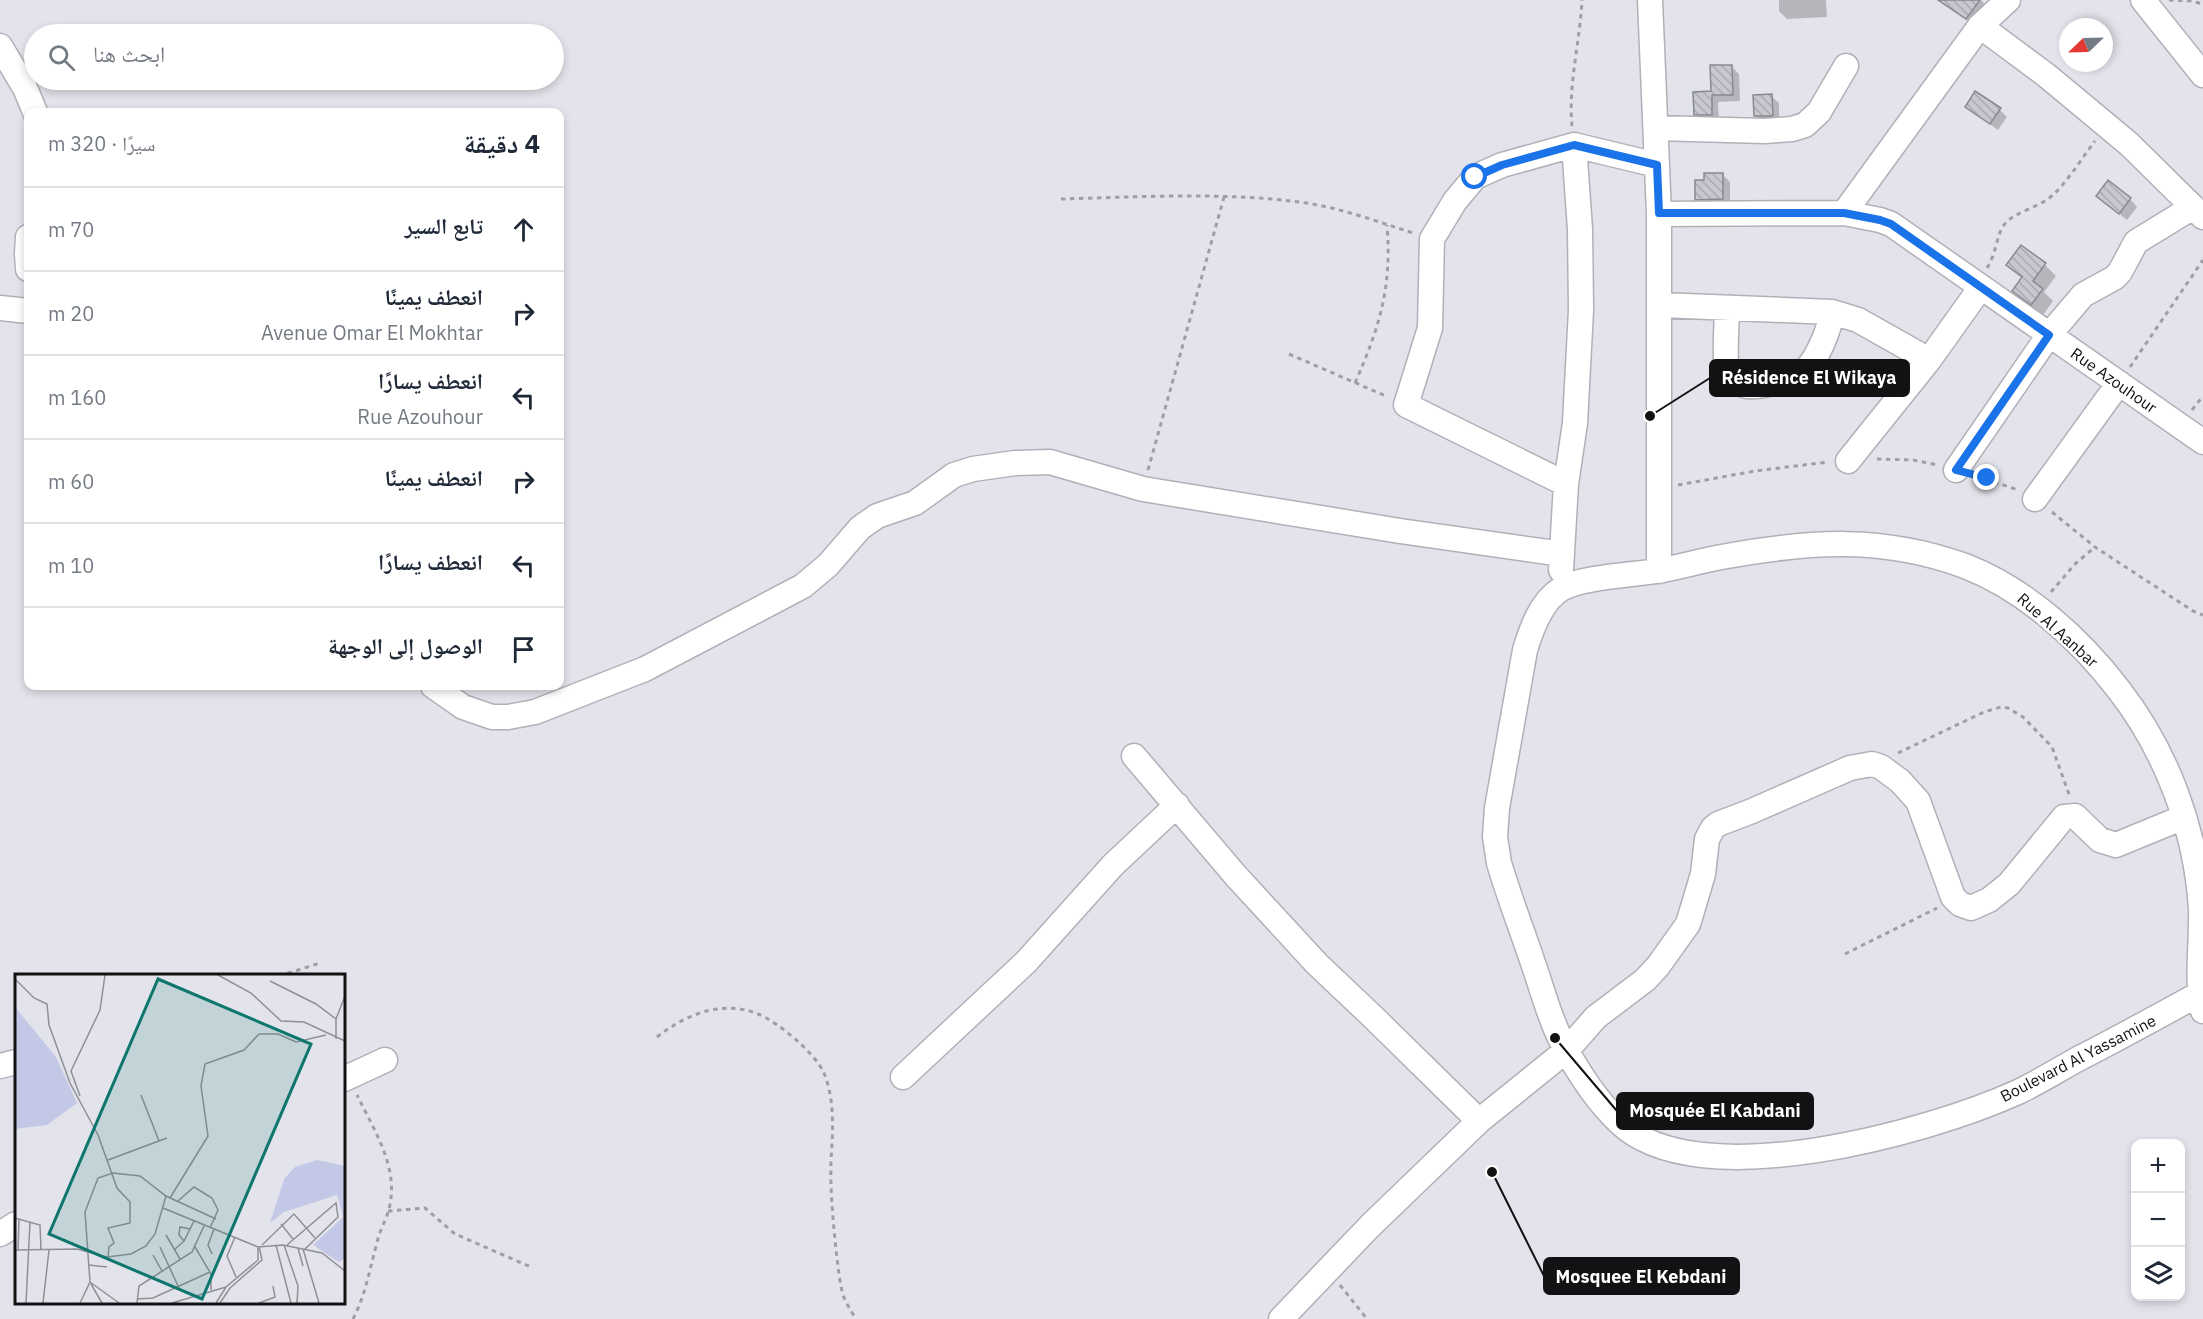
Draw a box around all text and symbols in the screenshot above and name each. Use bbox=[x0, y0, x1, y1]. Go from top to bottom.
north arrow bbox=[2059, 18, 2113, 72]
search box bbox=[24, 24, 564, 90]
text: ابحث هنا bbox=[93, 39, 165, 68]
icon: search bbox=[45, 41, 78, 74]
text: 4 دقيقة bbox=[464, 126, 540, 160]
text: سيرًا · 320 m bbox=[48, 130, 155, 157]
route start bbox=[1461, 163, 1487, 189]
text: تابع السير bbox=[404, 211, 483, 240]
icon: ahead bbox=[507, 213, 540, 246]
text: 70 m bbox=[48, 216, 94, 243]
text: انعطف يمينًا bbox=[385, 282, 483, 311]
icon: right bbox=[507, 297, 540, 330]
text: 20 m bbox=[48, 300, 94, 327]
text: Avenue Omar El Mokhtar bbox=[261, 319, 483, 346]
street label: Rue Azouhour bbox=[2067, 343, 2161, 417]
callout: Résidence El Wikaya bbox=[1710, 360, 1909, 396]
text: انعطف يسارًا bbox=[378, 366, 483, 395]
text: Résidence El Wikaya bbox=[1722, 366, 1896, 389]
icon: left bbox=[507, 381, 540, 414]
text: 160 m bbox=[48, 384, 106, 411]
text: Rue Azouhour bbox=[357, 403, 483, 430]
text: انعطف يمينًا bbox=[385, 463, 483, 492]
route end bbox=[1973, 464, 1999, 490]
icon: right bbox=[507, 465, 540, 498]
text: 60 m bbox=[48, 468, 94, 495]
text: انعطف يسارًا bbox=[378, 547, 483, 576]
icon: left bbox=[507, 549, 540, 582]
text: 10 m bbox=[48, 552, 94, 579]
street label: Rue Al Aanbar bbox=[2013, 588, 2103, 672]
text: الوصول إلى الوجهة bbox=[328, 631, 483, 660]
icon: arrive bbox=[507, 633, 540, 666]
inset map bbox=[15, 974, 345, 1304]
street label: Boulevard Al Yassamine bbox=[1997, 1010, 2159, 1106]
callout: Mosquée El Kabdani bbox=[1617, 1093, 1813, 1129]
text: Mosquée El Kabdani bbox=[1629, 1099, 1801, 1122]
map controls bbox=[2131, 1139, 2185, 1301]
button: + bbox=[2131, 1139, 2185, 1193]
button: − bbox=[2131, 1193, 2185, 1247]
button: layers bbox=[2131, 1247, 2185, 1301]
callout: Mosquee El Kebdani bbox=[1544, 1258, 1739, 1294]
text: Mosquee El Kebdani bbox=[1556, 1265, 1726, 1288]

